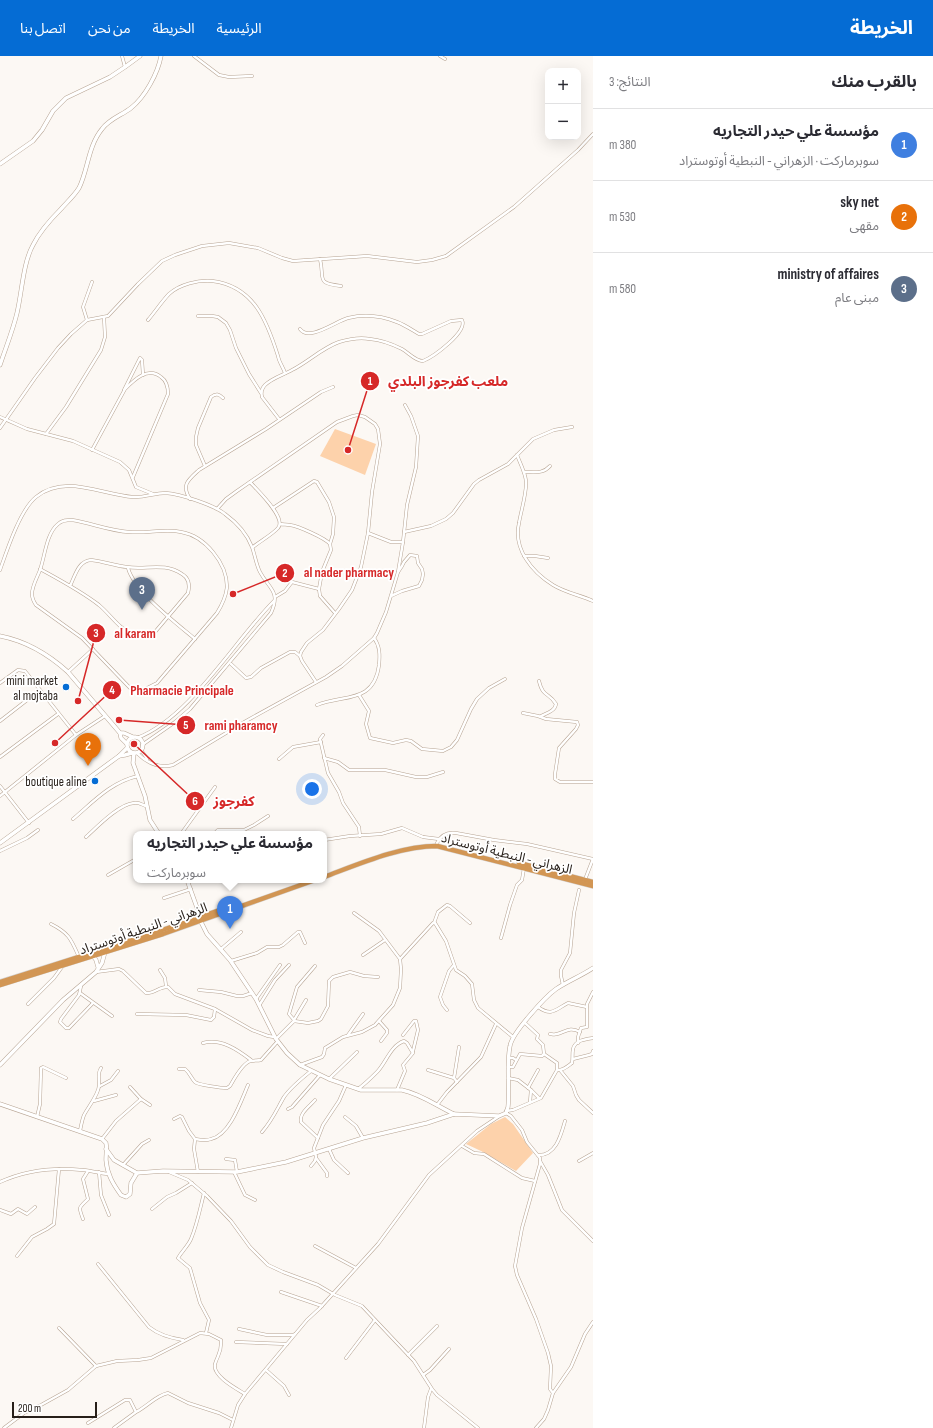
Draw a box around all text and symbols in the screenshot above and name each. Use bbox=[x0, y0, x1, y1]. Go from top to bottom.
text: الخريطة bbox=[850, 17, 913, 40]
text: اتصل بنا bbox=[20, 20, 66, 37]
text: من نحن bbox=[88, 20, 131, 37]
text: الخريطة bbox=[153, 20, 195, 37]
text: الرئيسية bbox=[217, 20, 262, 37]
map controls bbox=[545, 68, 581, 140]
button: + bbox=[545, 68, 581, 104]
text: بالقرب منك bbox=[831, 72, 917, 92]
text: النتائج: 3 bbox=[609, 74, 650, 90]
button: − bbox=[545, 104, 581, 140]
text: مؤسسة علي حيدر التجاريه bbox=[713, 122, 879, 141]
text: 380 m bbox=[609, 137, 636, 153]
text: 1 bbox=[901, 137, 907, 153]
text: سوبرماركت · الزهراني - النبطية أوتوستراد bbox=[679, 153, 879, 169]
text: sky net bbox=[840, 193, 879, 212]
text: 530 m bbox=[609, 209, 636, 225]
text: 2 bbox=[901, 209, 907, 225]
text: مقهى bbox=[850, 218, 879, 234]
text: ministry of affaires bbox=[777, 265, 879, 284]
text: 580 m bbox=[609, 281, 636, 297]
text: 3 bbox=[901, 281, 907, 297]
text: مبنى عام bbox=[835, 290, 879, 306]
callout: ملعب كفرجوز البلدي bbox=[360, 368, 516, 394]
text: ملعب كفرجوز البلدي bbox=[388, 373, 508, 392]
text: 1 bbox=[368, 374, 373, 389]
callout: al nader pharmacy bbox=[275, 560, 402, 586]
text: al nader pharmacy bbox=[304, 564, 394, 581]
text: 2 bbox=[282, 566, 288, 581]
pin: 3 bbox=[129, 577, 155, 610]
callout: al karam bbox=[86, 620, 164, 646]
text: al karam bbox=[114, 625, 156, 642]
text: 3 bbox=[93, 626, 99, 641]
place label: mini market al mojtaba bbox=[6, 673, 58, 704]
callout: Pharmacie Principale bbox=[102, 677, 242, 703]
marker: mini market al mojtaba bbox=[61, 682, 71, 692]
text: Pharmacie Principale bbox=[130, 682, 234, 699]
text: 4 bbox=[109, 683, 115, 698]
callout: rami pharamcy bbox=[176, 712, 285, 738]
text: rami pharamcy bbox=[204, 717, 278, 734]
text: 5 bbox=[183, 718, 189, 733]
pin: 2 bbox=[75, 733, 101, 766]
place label: boutique aline bbox=[25, 774, 87, 790]
marker: boutique aline bbox=[90, 776, 100, 786]
your location bbox=[302, 779, 322, 799]
callout: كفرجوز bbox=[185, 788, 262, 814]
text: كفرجوز bbox=[212, 793, 255, 810]
text: 6 bbox=[192, 794, 198, 809]
street label: الزهراني - النبطية أوتوستراد bbox=[439, 829, 574, 880]
popup bbox=[133, 831, 327, 883]
text: مؤسسة علي حيدر التجاريه bbox=[147, 834, 313, 853]
text: سوبرماركت bbox=[147, 865, 206, 881]
pin: 1 bbox=[217, 896, 243, 929]
street label: الزهراني - النبطية أوتوستراد bbox=[77, 899, 210, 960]
scale bar bbox=[12, 1400, 97, 1419]
text: 200 m bbox=[18, 1402, 41, 1415]

